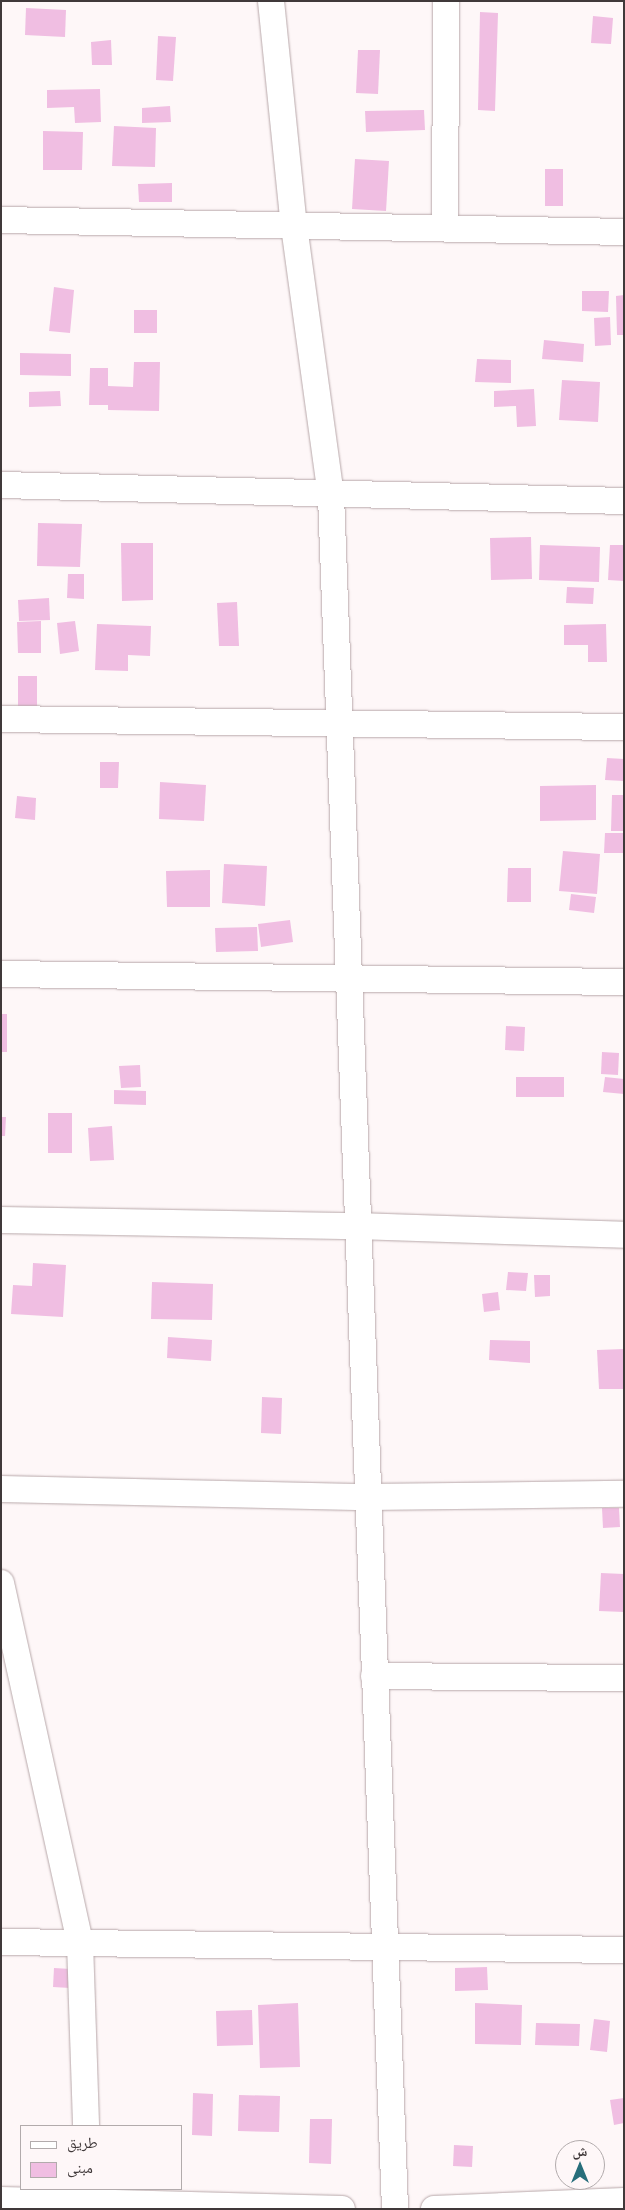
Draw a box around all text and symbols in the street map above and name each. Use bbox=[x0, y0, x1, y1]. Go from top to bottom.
legend bbox=[20, 2125, 182, 2190]
text: طريق bbox=[67, 2132, 98, 2153]
north arrow bbox=[555, 2140, 605, 2190]
text: ش bbox=[573, 2141, 587, 2161]
text: مبنى bbox=[67, 2157, 93, 2178]

